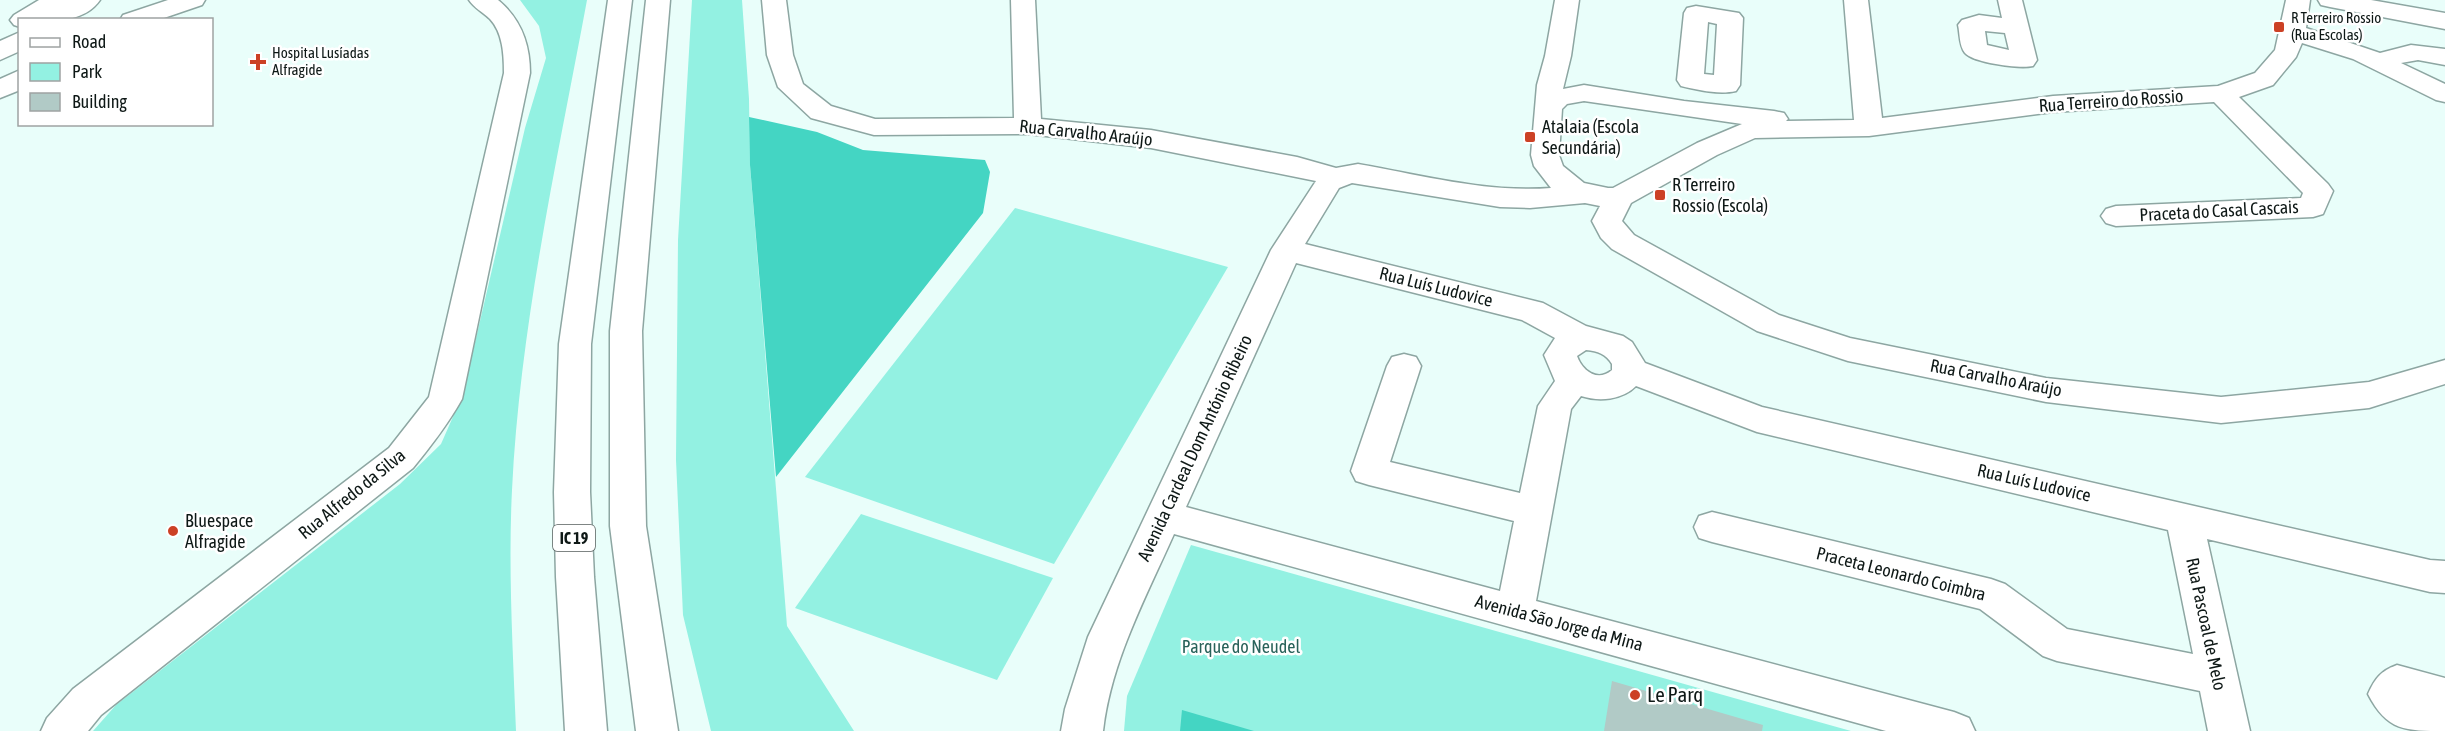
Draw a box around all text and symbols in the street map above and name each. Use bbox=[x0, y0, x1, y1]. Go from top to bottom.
place label: R Terreiro Rossio (Rua Escolas) bbox=[2291, 9, 2381, 43]
legend bbox=[18, 18, 213, 126]
marker: R Terreiro Rossio (Rua Escolas) bbox=[2272, 20, 2286, 34]
text: Road bbox=[72, 31, 106, 52]
place label: Hospital Lusíadas Alfragide bbox=[272, 44, 369, 78]
marker: Hospital Lusíadas Alfragide bbox=[249, 53, 267, 71]
text: Park bbox=[72, 61, 102, 82]
street label: Rua Terreiro do Rossio bbox=[2038, 85, 2184, 116]
text: Building bbox=[72, 91, 127, 112]
street label: Rua Carvalho Araújo bbox=[1018, 115, 1154, 150]
place label: Atalaia (Escola Secundária) bbox=[1542, 116, 1639, 158]
marker: Atalaia (Escola Secundária) bbox=[1523, 130, 1537, 144]
place label: R Terreiro Rossio (Escola) bbox=[1672, 174, 1768, 216]
marker: R Terreiro Rossio (Escola) bbox=[1653, 188, 1667, 202]
street label: Praceta do Casal Cascais bbox=[2139, 196, 2299, 225]
street label: Rua Luís Ludovice bbox=[1377, 262, 1495, 311]
street label: Avenida Cardeal Dom António Ribeiro bbox=[1133, 331, 1256, 564]
street label: Rua Carvalho Araújo bbox=[1928, 354, 2064, 401]
street label: Rua Alfredo da Silva bbox=[294, 444, 409, 543]
street label: Rua Luís Ludovice bbox=[1975, 459, 2093, 506]
place label: Bluespace Alfragide bbox=[185, 510, 253, 552]
marker: Bluespace Alfragide bbox=[166, 524, 180, 538]
road number: IC 19 bbox=[553, 525, 595, 551]
street label: Praceta Leonardo Coimbra bbox=[1814, 542, 1988, 605]
street label: Rua Pascoal de Melo bbox=[2182, 556, 2231, 692]
street label: Avenida São Jorge da Mina bbox=[1473, 590, 1645, 655]
park label: Parque do Neudel bbox=[1182, 636, 1300, 657]
place label: Le Parq bbox=[1647, 682, 1703, 706]
marker: Le Parq bbox=[1628, 688, 1642, 702]

